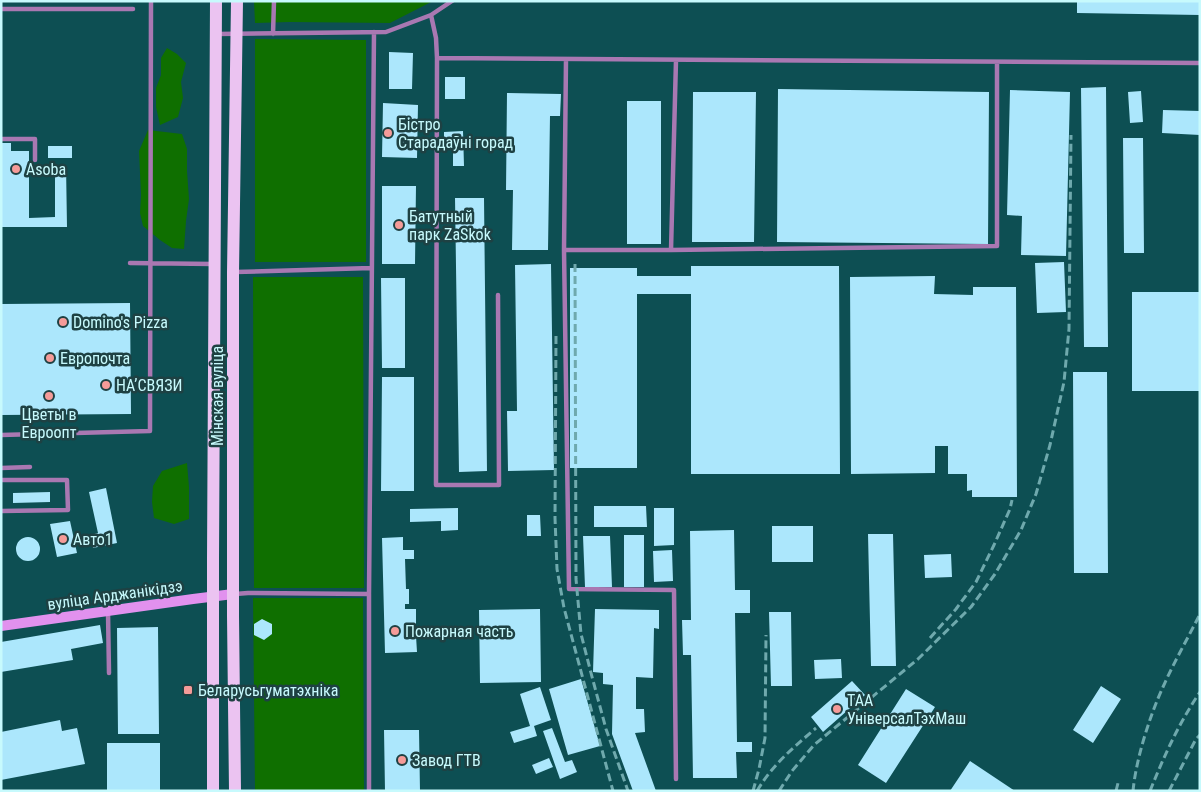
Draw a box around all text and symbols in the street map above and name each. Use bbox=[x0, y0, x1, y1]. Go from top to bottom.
place label: Бістро Старадаўні горад bbox=[398, 115, 514, 152]
marker: Бістро Старадаўні горад bbox=[382, 127, 394, 139]
place label: Asoba bbox=[26, 160, 66, 179]
marker: Asoba bbox=[10, 163, 22, 175]
place label: Батутный парк ZaSkok bbox=[409, 207, 492, 244]
marker: Батутный парк ZaSkok bbox=[393, 219, 405, 231]
place label: Domino's Pizza bbox=[73, 313, 168, 332]
marker: Domino's Pizza bbox=[57, 316, 69, 328]
street label: Мінская вуліца bbox=[208, 346, 227, 446]
place label: Европочта bbox=[60, 349, 130, 368]
marker: Европочта bbox=[44, 352, 56, 364]
place label: НАʼСВЯЗИ bbox=[116, 376, 182, 395]
marker: НАʼСВЯЗИ bbox=[100, 379, 112, 391]
marker: Цветы в Евроопт bbox=[43, 390, 55, 402]
place label: Цветы в Евроопт bbox=[21, 405, 77, 442]
place label: Авто1 bbox=[73, 530, 113, 549]
marker: Авто1 bbox=[57, 533, 69, 545]
street label: вуліца Арджанікідзэ bbox=[46, 576, 184, 614]
place label: Пожарная часть bbox=[405, 622, 513, 641]
marker: Пожарная часть bbox=[389, 625, 401, 637]
place label: Беларусьгуматэхніка bbox=[198, 681, 338, 700]
marker: Беларусьгуматэхніка bbox=[182, 684, 194, 696]
place label: ТАА УніверсалТэхМаш bbox=[847, 691, 966, 728]
marker: ТАА УніверсалТэхМаш bbox=[831, 703, 843, 715]
place label: Завод ГТВ bbox=[412, 751, 481, 770]
marker: Завод ГТВ bbox=[396, 754, 408, 766]

